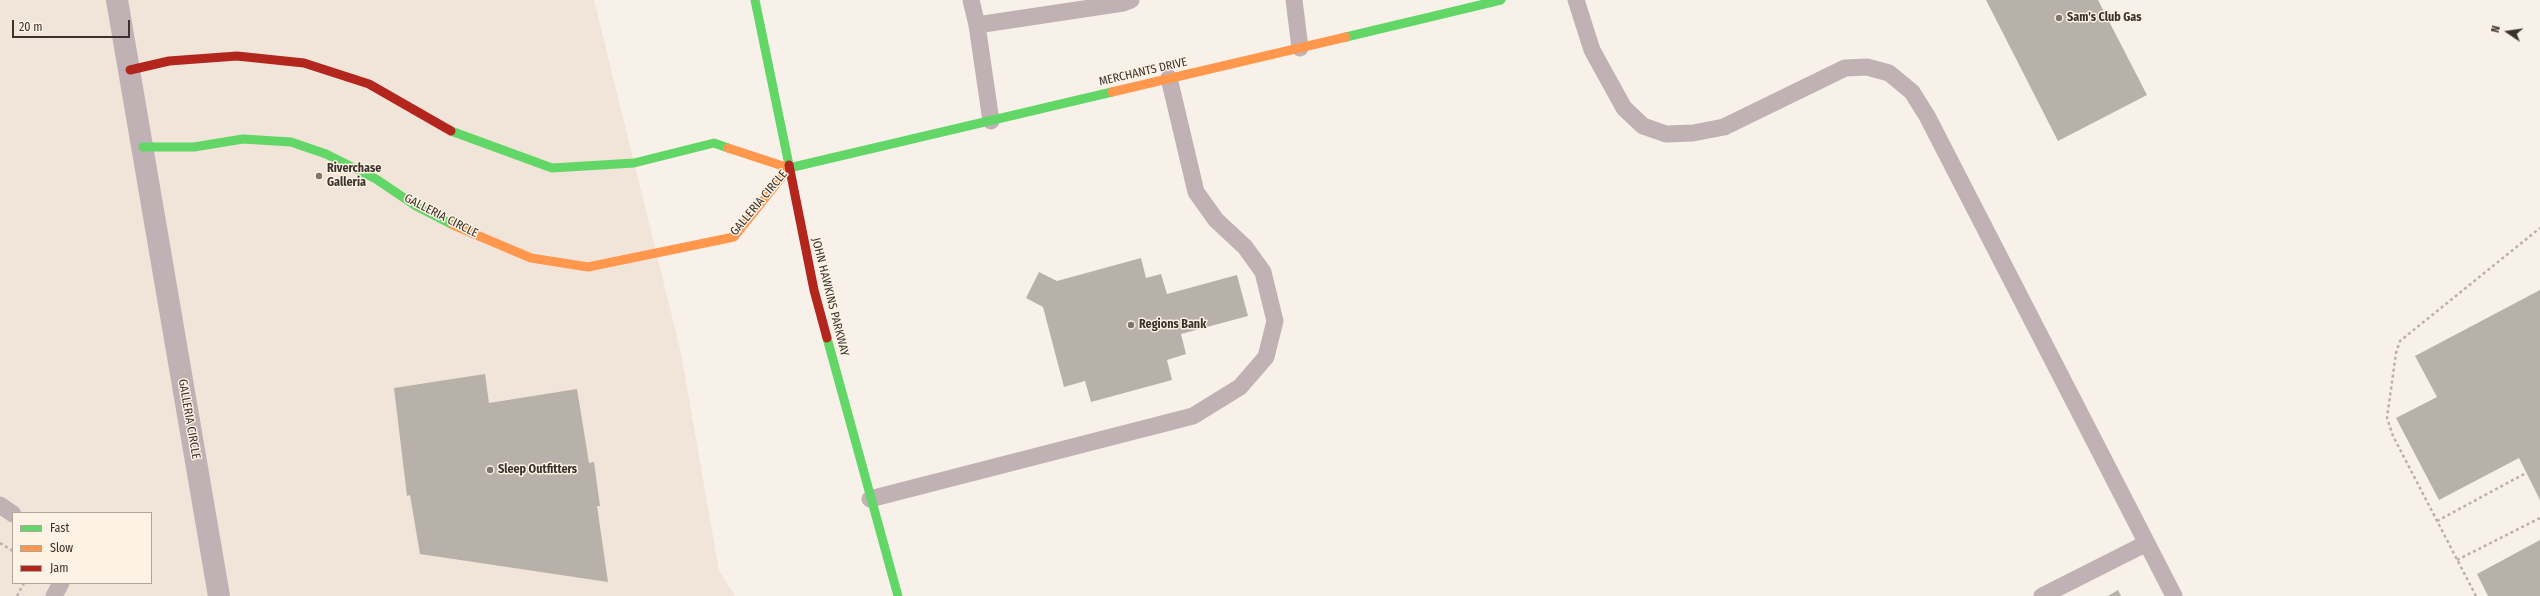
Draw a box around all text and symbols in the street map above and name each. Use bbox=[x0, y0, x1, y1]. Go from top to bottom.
place label: Sam's Club Gas bbox=[2067, 11, 2141, 25]
scale bar bbox=[14, 12, 132, 38]
north arrow bbox=[2488, 12, 2528, 52]
marker: Sam's Club Gas bbox=[2054, 13, 2064, 23]
text: 20 m bbox=[19, 20, 43, 34]
text: N bbox=[2489, 25, 2503, 34]
street label: MERCHANTS DRIVE bbox=[1098, 55, 1188, 89]
place label: Riverchase Galleria bbox=[327, 162, 381, 190]
street label: GALLERIA CIRCLE bbox=[727, 167, 791, 239]
marker: Riverchase Galleria bbox=[314, 171, 324, 181]
street label: GALLERIA CIRCLE bbox=[402, 191, 480, 241]
street label: JOHN HAWKINS PARKWAY bbox=[808, 236, 852, 358]
place label: Regions Bank bbox=[1139, 318, 1206, 332]
marker: Regions Bank bbox=[1126, 320, 1136, 330]
street label: GALLERIA CIRCLE bbox=[175, 378, 203, 460]
place label: Sleep Outfitters bbox=[498, 463, 577, 477]
marker: Sleep Outfitters bbox=[485, 465, 495, 475]
legend bbox=[12, 512, 152, 584]
text: Fast bbox=[50, 521, 69, 535]
text: Slow bbox=[50, 541, 73, 555]
text: Jam bbox=[50, 561, 68, 575]

